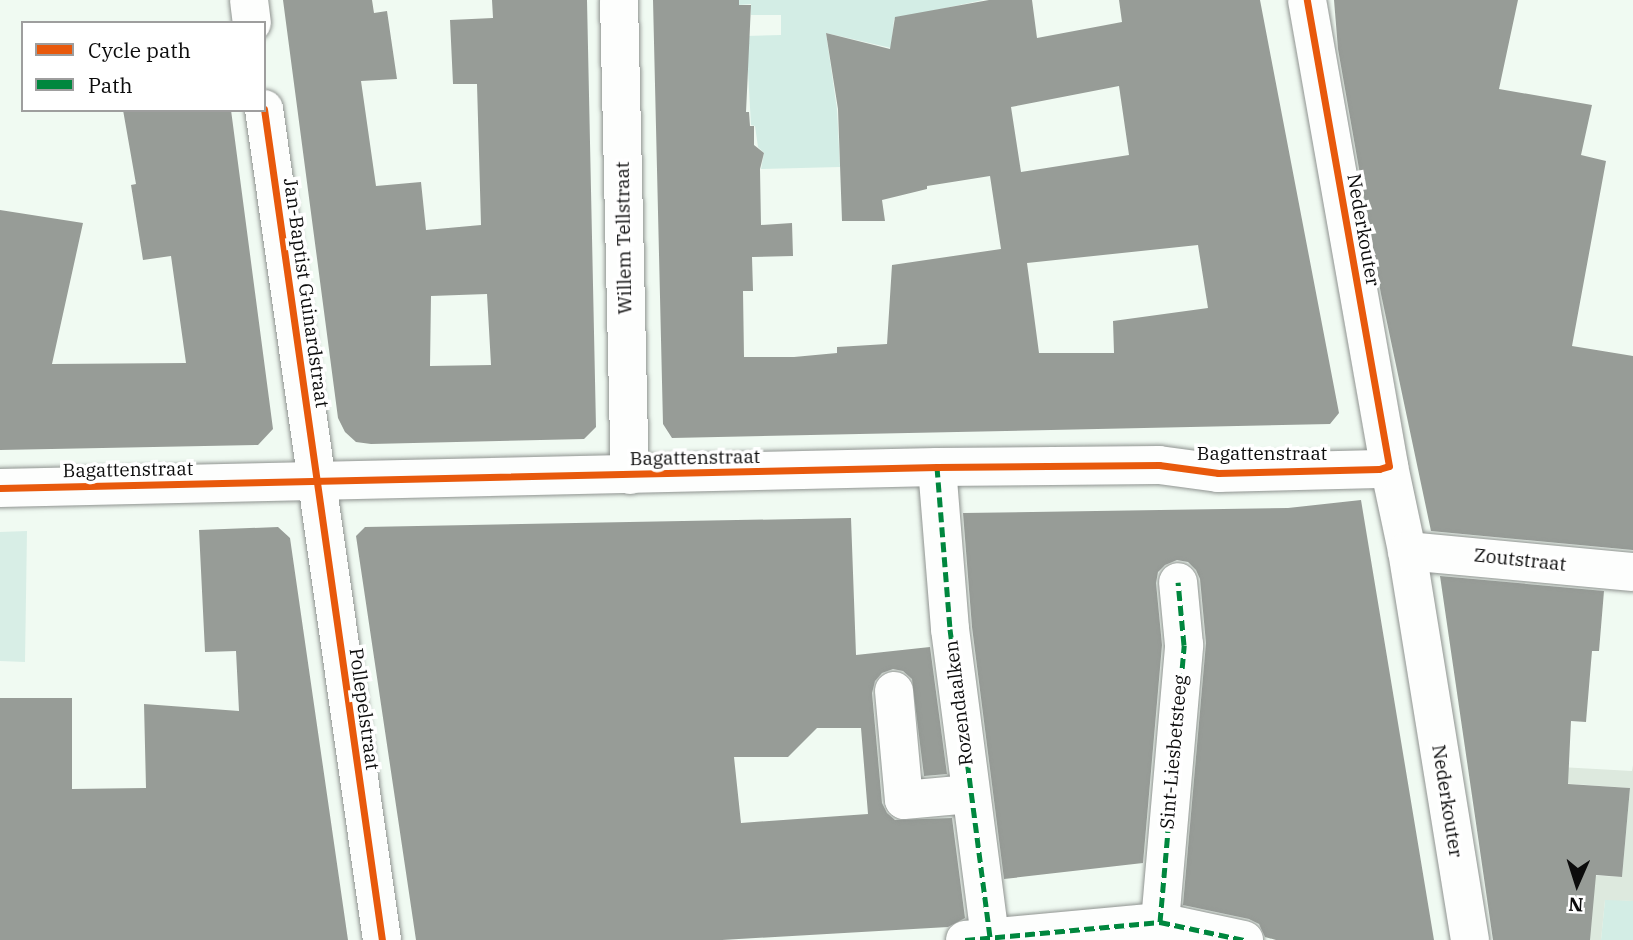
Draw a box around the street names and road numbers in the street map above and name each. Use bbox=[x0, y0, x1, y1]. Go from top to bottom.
street label: Willem Tellstraat bbox=[611, 161, 637, 315]
street label: Nederkouter bbox=[1342, 172, 1384, 288]
street label: Jan-Baptist Guinardstraat bbox=[279, 177, 333, 409]
street label: Bagattenstraat bbox=[1197, 443, 1327, 465]
street label: Bagattenstraat bbox=[630, 445, 760, 471]
street label: Bagattenstraat bbox=[63, 457, 193, 483]
street label: Zoutstraat bbox=[1473, 544, 1567, 576]
street label: Rozendaalken bbox=[940, 639, 978, 767]
street label: Pollepelstraat bbox=[344, 646, 384, 772]
street label: Sint-Liesbetsteeg bbox=[1156, 674, 1192, 830]
street label: Nederkouter bbox=[1427, 743, 1467, 859]

